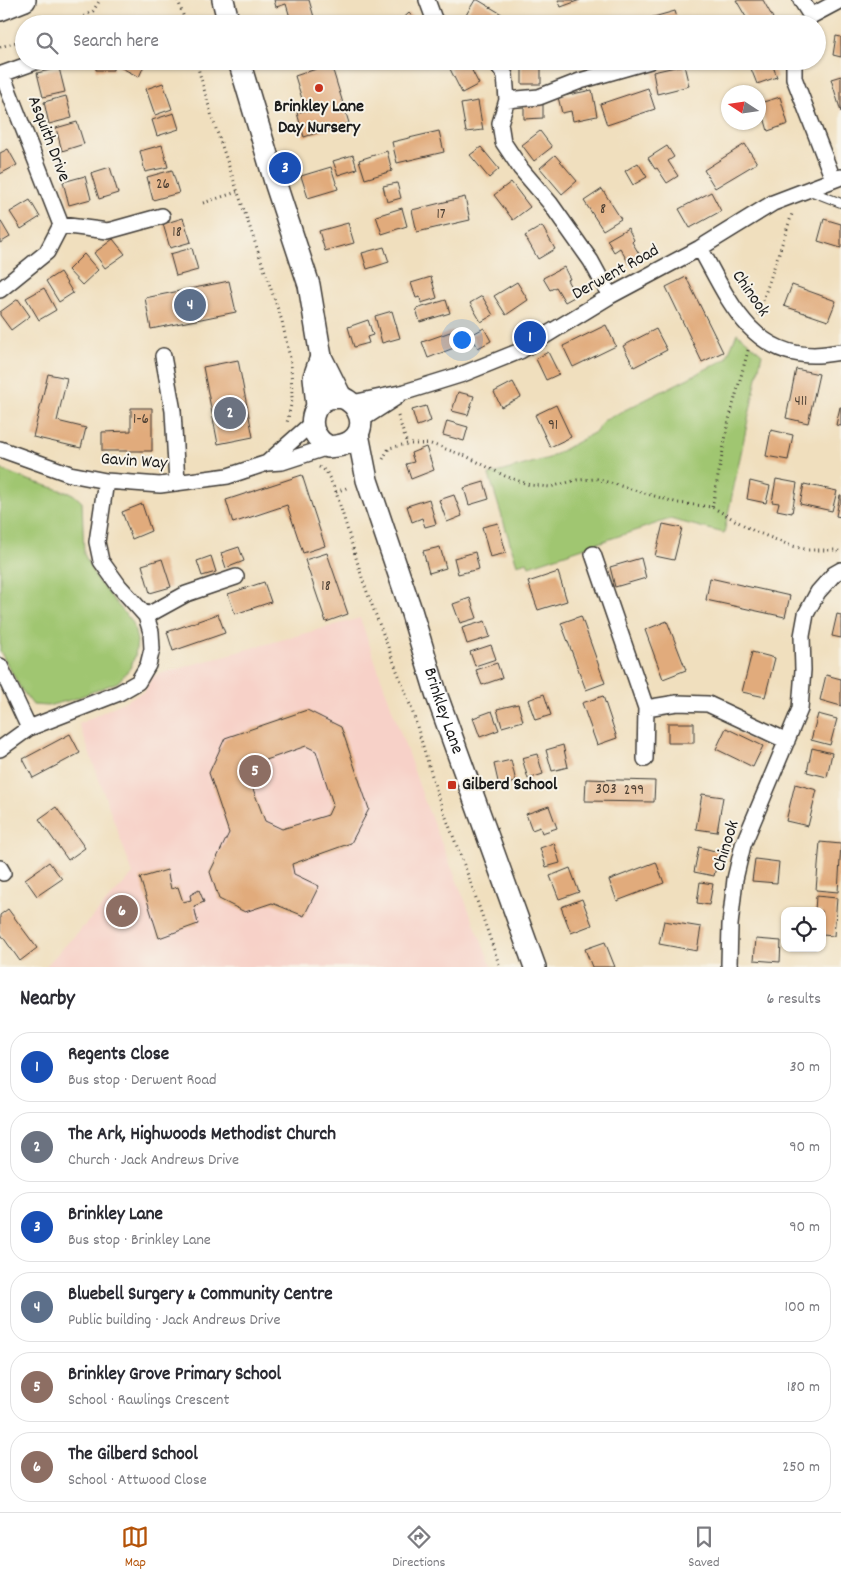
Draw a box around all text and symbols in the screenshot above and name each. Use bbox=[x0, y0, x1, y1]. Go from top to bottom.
search box bbox=[15, 15, 826, 70]
icon: search bbox=[33, 29, 61, 57]
text: Search here bbox=[73, 29, 159, 56]
marker: Brinkley Lane Day Nursery bbox=[313, 82, 325, 94]
north arrow bbox=[721, 85, 766, 130]
street label: Asquith Drive bbox=[20, 92, 76, 186]
place label: Brinkley Lane Day Nursery bbox=[274, 95, 364, 141]
pin: 3 bbox=[269, 149, 301, 187]
house number: 26 bbox=[156, 174, 170, 196]
house number: 8 bbox=[600, 199, 606, 221]
house number: 17 bbox=[436, 204, 446, 226]
house number: 18 bbox=[172, 222, 182, 244]
street label: Derwent Road bbox=[568, 239, 664, 307]
street label: Chinook bbox=[725, 265, 775, 323]
pin: 4 bbox=[174, 286, 206, 324]
pin: 1 bbox=[514, 318, 546, 356]
your location bbox=[449, 327, 475, 353]
house number: 411 bbox=[795, 391, 807, 413]
pin: 2 bbox=[214, 394, 246, 432]
house number: 1-6 bbox=[133, 409, 149, 431]
house number: 91 bbox=[548, 415, 558, 437]
street label: Gavin Way bbox=[100, 447, 169, 477]
house number: 18 bbox=[321, 576, 331, 598]
street label: Brinkley Lane bbox=[417, 665, 470, 758]
pin: 5 bbox=[239, 752, 271, 790]
place label: Gilberd School bbox=[462, 773, 558, 798]
marker: Gilberd School bbox=[446, 779, 458, 791]
house number: 303 bbox=[595, 779, 617, 801]
house number: 299 bbox=[624, 780, 644, 802]
street label: Chinook bbox=[707, 817, 747, 875]
pin: 6 bbox=[106, 892, 138, 930]
map controls bbox=[781, 907, 826, 952]
button: locate bbox=[781, 907, 826, 952]
text: Nearby bbox=[20, 985, 75, 1015]
text: 6 results bbox=[766, 988, 821, 1011]
text: Regents Close bbox=[68, 1042, 169, 1069]
text: 1 bbox=[35, 1056, 39, 1079]
text: 30 m bbox=[790, 1056, 820, 1079]
text: Bus stop · Derwent Road bbox=[68, 1069, 216, 1092]
text: The Ark, Highwoods Methodist Church bbox=[68, 1122, 336, 1149]
text: 2 bbox=[34, 1136, 41, 1159]
text: 90 m bbox=[789, 1136, 820, 1159]
text: Church · Jack Andrews Drive bbox=[68, 1149, 239, 1172]
text: Brinkley Lane bbox=[68, 1202, 163, 1229]
text: 3 bbox=[33, 1216, 41, 1239]
text: 90 m bbox=[789, 1216, 820, 1239]
text: Bus stop · Brinkley Lane bbox=[68, 1229, 211, 1252]
text: Bluebell Surgery & Community Centre bbox=[68, 1282, 333, 1309]
text: 4 bbox=[34, 1296, 40, 1319]
text: 100 m bbox=[784, 1296, 820, 1319]
text: Public building · Jack Andrews Drive bbox=[68, 1309, 280, 1332]
text: Brinkley Grove Primary School bbox=[68, 1362, 281, 1389]
text: 5 bbox=[33, 1376, 41, 1399]
text: 180 m bbox=[787, 1376, 820, 1399]
text: School · Rawlings Crescent bbox=[68, 1389, 229, 1412]
text: The Gilberd School bbox=[68, 1442, 198, 1469]
text: 6 bbox=[33, 1456, 41, 1479]
text: 250 m bbox=[782, 1456, 820, 1479]
text: School · Attwood Close bbox=[68, 1469, 207, 1492]
tab: Map bbox=[121, 1523, 149, 1573]
tab: Directions bbox=[392, 1523, 445, 1573]
tab: Saved bbox=[688, 1523, 720, 1573]

